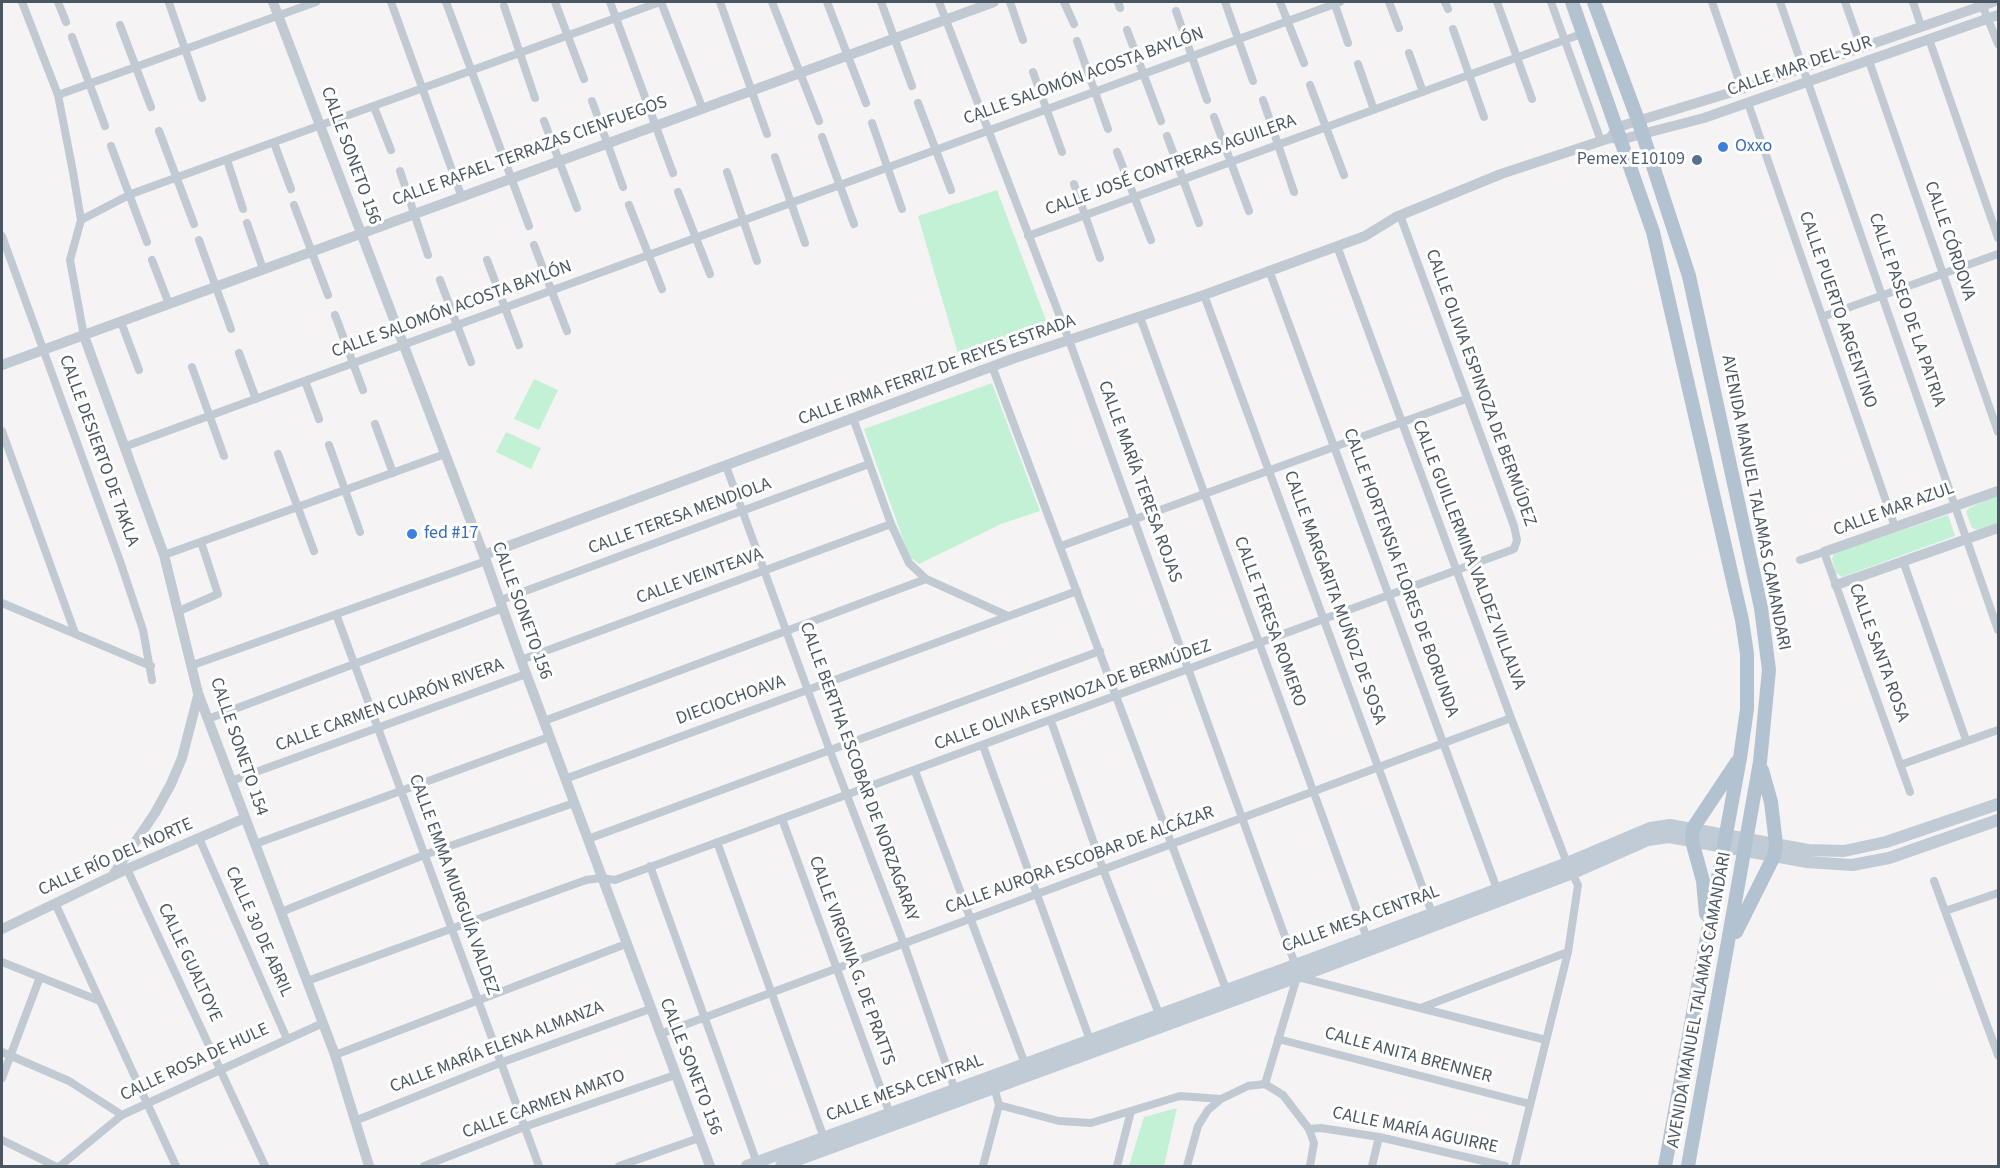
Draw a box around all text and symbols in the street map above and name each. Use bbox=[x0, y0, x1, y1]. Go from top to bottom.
street label: CALLE SALOMÓN ACOSTA BAYLÓN bbox=[961, 23, 1207, 131]
street label: CALLE MAR DEL SUR bbox=[1725, 32, 1875, 102]
street label: CALLE SONETO 156 bbox=[315, 84, 385, 228]
street label: CALLE RAFAEL TERRAZAS CIENFUEGOS bbox=[390, 92, 670, 212]
street label: CALLE JOSÉ CONTRERAS AGUILERA bbox=[1043, 111, 1299, 221]
place label: Oxxo bbox=[1735, 136, 1772, 158]
marker: Oxxo bbox=[1716, 140, 1730, 154]
place label: Pemex E10109 bbox=[1577, 149, 1685, 171]
marker: Pemex E10109 bbox=[1690, 153, 1704, 167]
street label: CALLE CÓRDOVA bbox=[1919, 179, 1979, 303]
street label: CALLE PUERTO ARGENTINO bbox=[1793, 209, 1881, 411]
street label: CALLE PASEO DE LA PATRIA bbox=[1863, 210, 1949, 410]
street label: CALLE OLIVIA ESPINOZA DE BERMÚDEZ bbox=[1420, 247, 1540, 529]
street label: CALLE SALOMÓN ACOSTA BAYLÓN bbox=[329, 256, 575, 364]
street label: CALLE IRMA FERRIZ DE REYES ESTRADA bbox=[796, 311, 1078, 431]
street label: CALLE DESIERTO DE TAKLA bbox=[53, 353, 143, 549]
street label: AVENIDA MANUEL TALAMAS CAMANDARI bbox=[1716, 353, 1794, 653]
street label: CALLE MARÍA TERESA ROJAS bbox=[1092, 378, 1186, 586]
street label: CALLE GUILLERMINA VALDEZ VILLALVA bbox=[1406, 417, 1530, 693]
street label: CALLE HORTENSIA FLORES DE BORUNDA bbox=[1338, 426, 1462, 720]
street label: CALLE MARGARITA MUÑOZ DE SOSA bbox=[1278, 468, 1390, 728]
street label: CALLE TERESA MENDIOLA bbox=[586, 474, 774, 560]
street label: CALLE MAR AZUL bbox=[1831, 478, 1957, 542]
place label: fed #17 bbox=[424, 523, 478, 545]
marker: fed #17 bbox=[405, 527, 419, 541]
street label: CALLE TERESA ROMERO bbox=[1228, 534, 1310, 710]
street label: CALLE SONETO 156 bbox=[486, 539, 556, 683]
street label: CALLE VEINTEAVA bbox=[634, 544, 766, 610]
street label: CALLE SANTA ROSA bbox=[1843, 581, 1913, 725]
street label: CALLE BERTHA ESCOBAR DE NORZAGARAY bbox=[794, 620, 922, 924]
street label: CALLE OLIVIA ESPINOZA DE BERMÚDEZ bbox=[932, 636, 1214, 756]
street label: CALLE CARMEN CUARÓN RIVERA bbox=[273, 655, 507, 757]
street label: DIECIOCHOAVA bbox=[674, 671, 788, 731]
street label: CALLE SONETO 154 bbox=[204, 675, 272, 819]
street label: CALLE EMMA MURGUÍA VALDEZ bbox=[403, 772, 503, 998]
street label: CALLE AURORA ESCOBAR DE ALCÁZAR bbox=[943, 802, 1217, 920]
street label: CALLE RÍO DEL NORTE bbox=[35, 814, 197, 902]
street label: AVENIDA MANUEL TALAMAS CAMANDARI bbox=[1663, 850, 1737, 1150]
street label: CALLE VIRGINIA G. DE PRATTS bbox=[803, 853, 899, 1069]
street label: CALLE 30 DE ABRIL bbox=[220, 863, 296, 1001]
street label: CALLE MESA CENTRAL bbox=[1279, 881, 1443, 959]
street label: CALLE GUALTOYE bbox=[152, 900, 226, 1026]
street label: CALLE SONETO 156 bbox=[654, 995, 726, 1139]
street label: CALLE MARÍA ELENA ALMANZA bbox=[387, 997, 607, 1099]
street label: CALLE ROSA DE HULE bbox=[117, 1019, 273, 1107]
street label: CALLE ANITA BRENNER bbox=[1322, 1023, 1494, 1089]
street label: CALLE MESA CENTRAL bbox=[823, 1050, 987, 1128]
street label: CALLE CARMEN AMATO bbox=[460, 1066, 628, 1144]
street label: CALLE MARÍA AGUIRRE bbox=[1330, 1103, 1500, 1159]

